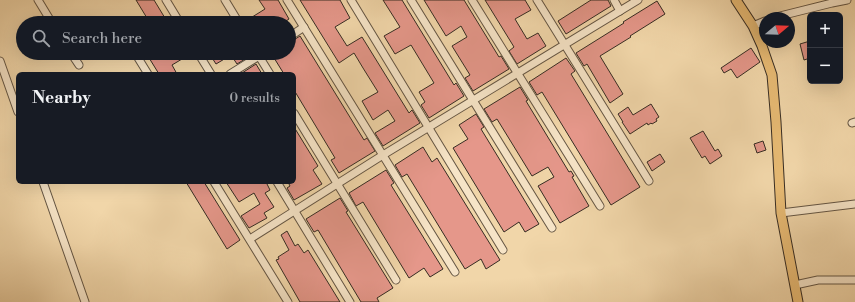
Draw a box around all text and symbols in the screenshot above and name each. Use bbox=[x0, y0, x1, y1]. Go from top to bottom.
north arrow bbox=[759, 12, 795, 48]
map controls bbox=[807, 12, 843, 84]
button: + bbox=[807, 12, 843, 48]
search box bbox=[16, 16, 296, 60]
icon: search bbox=[30, 27, 52, 49]
text: Search here bbox=[62, 29, 142, 48]
button: − bbox=[807, 48, 843, 84]
text: Nearby bbox=[32, 87, 91, 109]
text: 0 results bbox=[229, 90, 280, 106]

